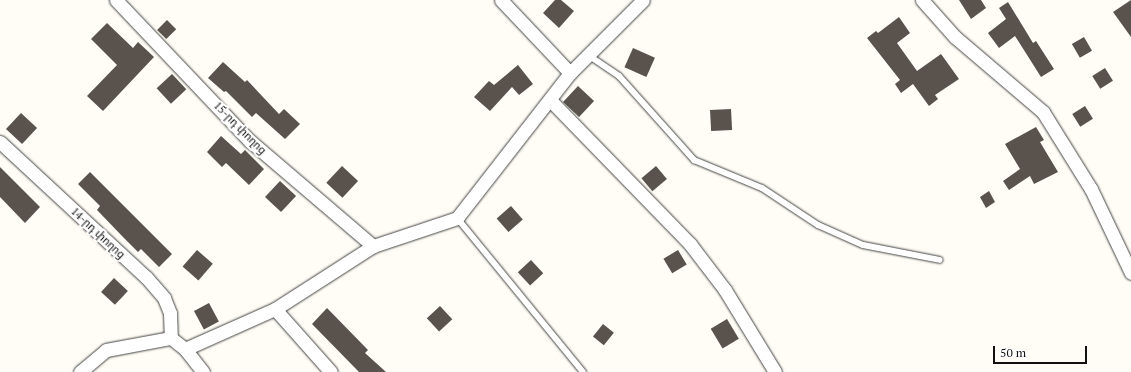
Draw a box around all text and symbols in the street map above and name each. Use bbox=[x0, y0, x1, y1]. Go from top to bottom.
street label: 15-րդ փողոց bbox=[211, 99, 269, 157]
street label: 14-րդ փողոց bbox=[68, 205, 128, 261]
scale bar bbox=[995, 338, 1089, 364]
text: 50 m bbox=[1000, 345, 1026, 360]

